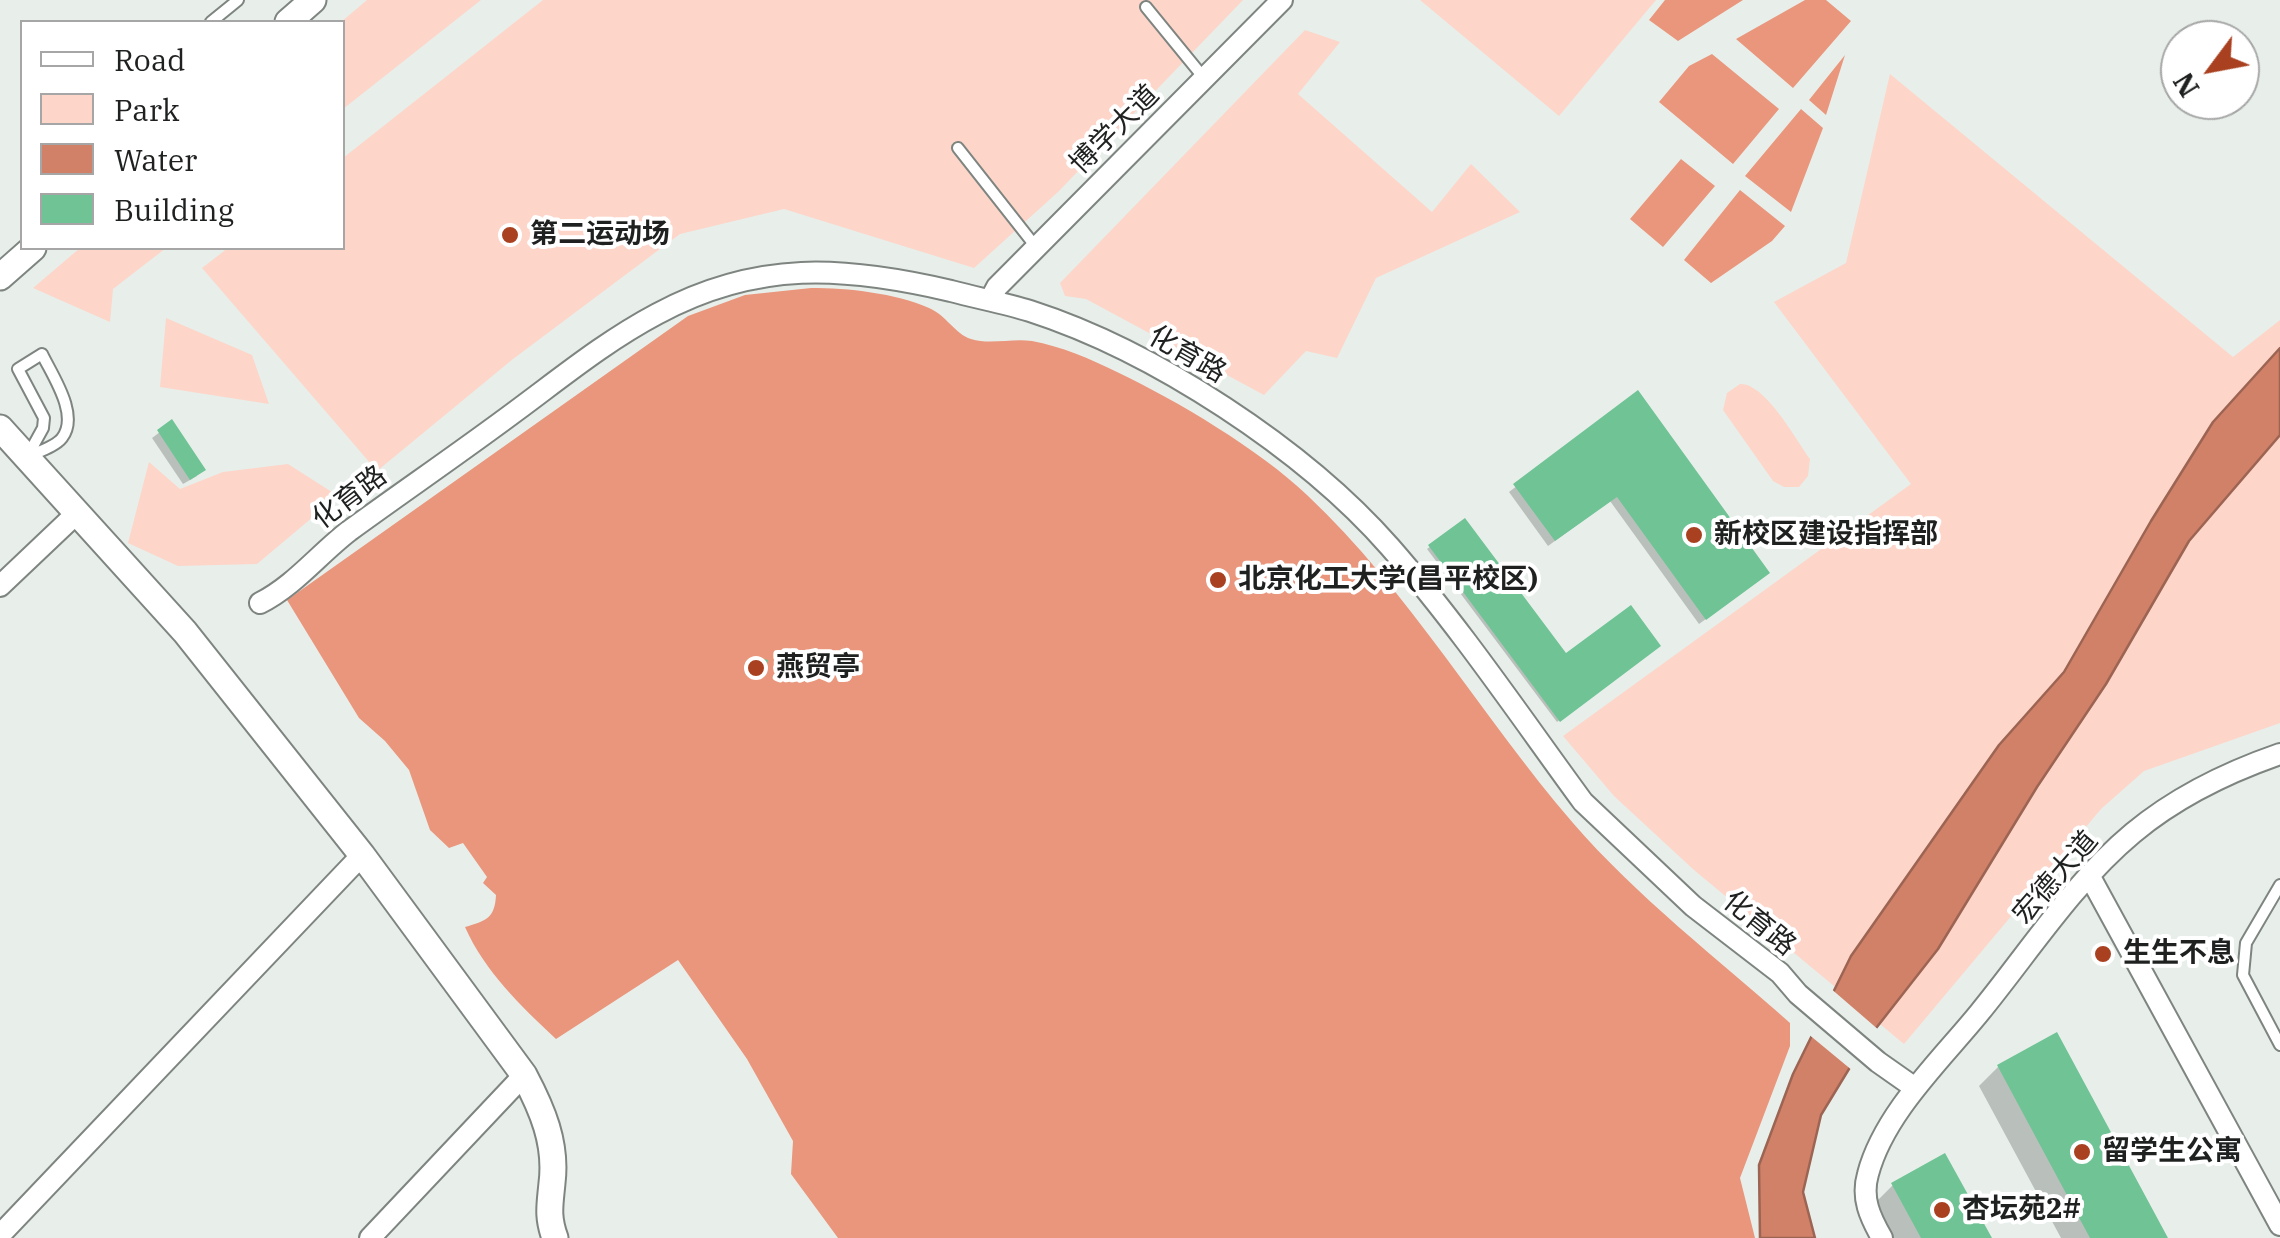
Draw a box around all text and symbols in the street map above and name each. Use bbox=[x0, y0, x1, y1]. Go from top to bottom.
legend bbox=[20, 20, 345, 250]
north arrow bbox=[2160, 20, 2260, 120]
text: Road bbox=[114, 40, 186, 79]
text: N bbox=[2164, 66, 2207, 104]
street label: 博学大道 bbox=[1064, 79, 1166, 181]
text: Park bbox=[114, 90, 180, 129]
text: Water bbox=[114, 140, 197, 179]
text: Building bbox=[114, 190, 234, 229]
place label: 第二运动场 bbox=[530, 218, 670, 252]
marker: 第二运动场 bbox=[499, 224, 521, 246]
street label: 化育路 bbox=[1142, 319, 1232, 391]
street label: 化育路 bbox=[306, 459, 394, 537]
place label: 新校区建设指挥部 bbox=[1714, 518, 1938, 552]
marker: 新校区建设指挥部 bbox=[1683, 524, 1705, 546]
place label: 北京化工大学(昌平校区) bbox=[1238, 563, 1538, 597]
marker: 北京化工大学(昌平校区) bbox=[1207, 569, 1229, 591]
place label: 燕贸亭 bbox=[776, 651, 860, 685]
marker: 燕贸亭 bbox=[745, 657, 767, 679]
street label: 宏德大道 bbox=[2007, 825, 2105, 931]
street label: 化育路 bbox=[1716, 885, 1802, 963]
place label: 生生不息 bbox=[2123, 937, 2235, 971]
marker: 生生不息 bbox=[2092, 943, 2114, 965]
place label: 留学生公寓 bbox=[2102, 1135, 2242, 1169]
marker: 留学生公寓 bbox=[2071, 1141, 2093, 1163]
place label: 杏坛苑2# bbox=[1962, 1193, 2081, 1227]
marker: 杏坛苑2# bbox=[1931, 1199, 1953, 1221]

